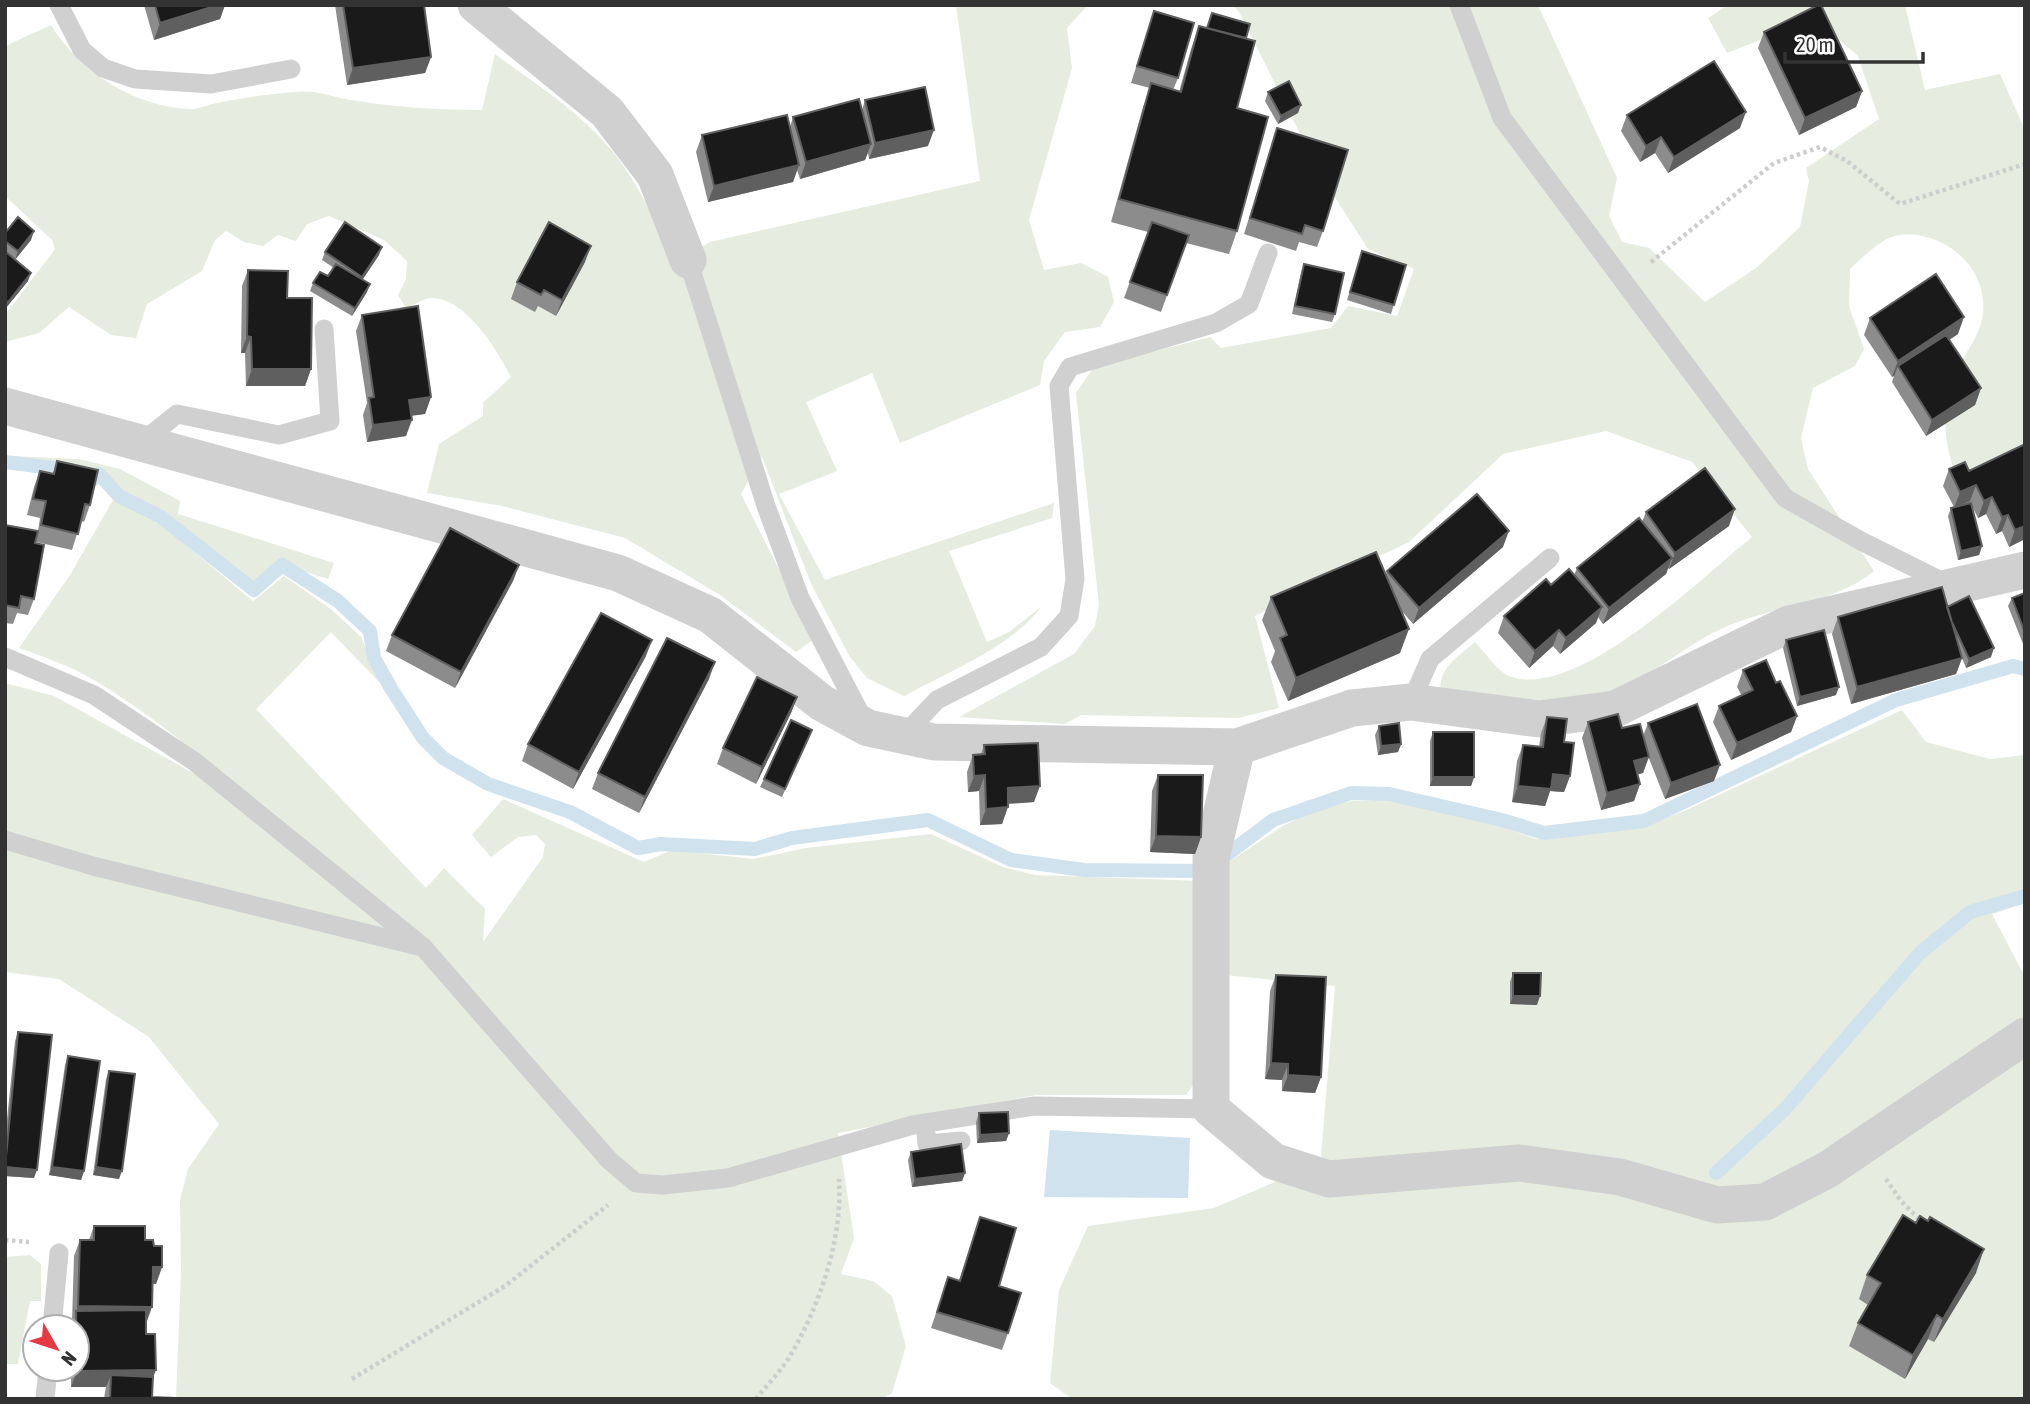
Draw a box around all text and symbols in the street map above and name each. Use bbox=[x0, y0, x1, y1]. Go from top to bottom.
scale bar bbox=[1785, 21, 1923, 65]
text: 20 m bbox=[1796, 32, 1834, 56]
north arrow bbox=[21, 1313, 91, 1383]
text: N bbox=[57, 1347, 81, 1370]

